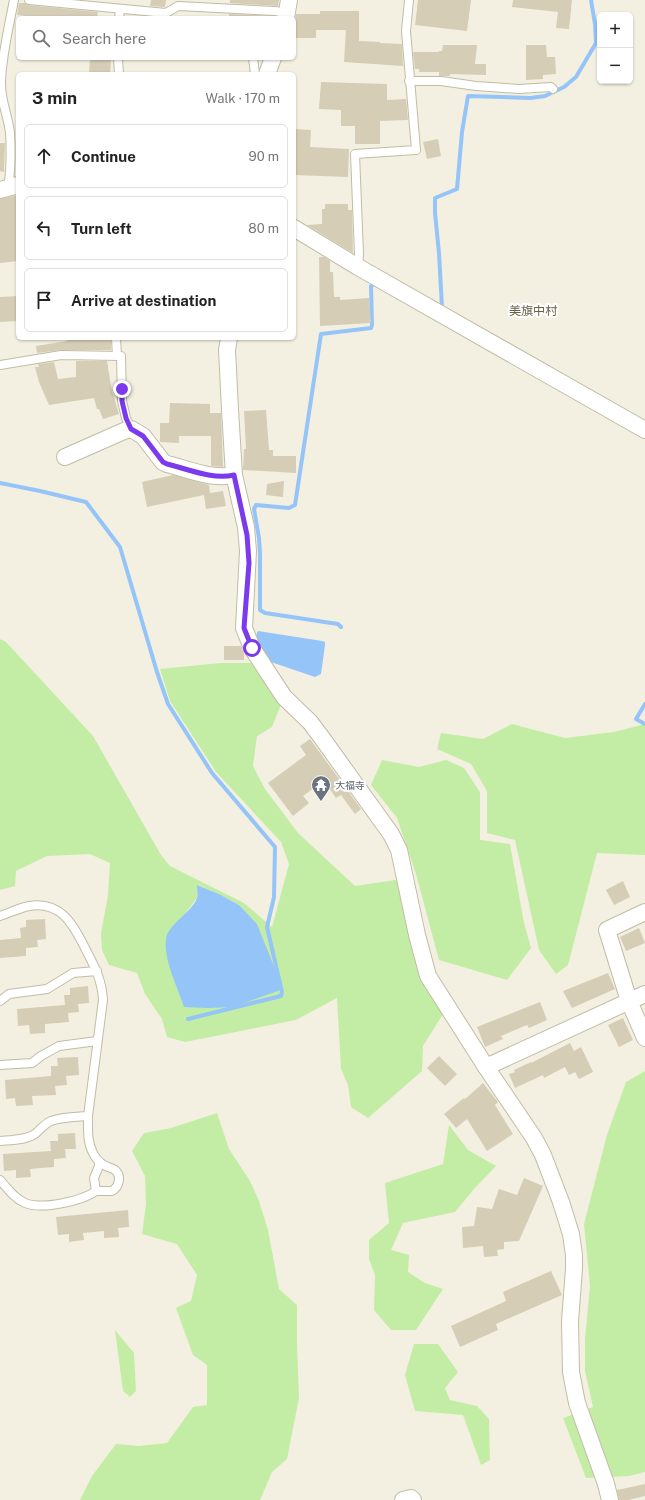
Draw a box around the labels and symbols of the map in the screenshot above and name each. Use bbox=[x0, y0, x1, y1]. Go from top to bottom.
district label: 美旗中村 bbox=[509, 304, 558, 318]
route end bbox=[113, 380, 131, 398]
route start bbox=[243, 639, 261, 657]
temple icon: 大福寺 bbox=[310, 774, 332, 802]
place label: 大福寺 bbox=[335, 779, 365, 791]

